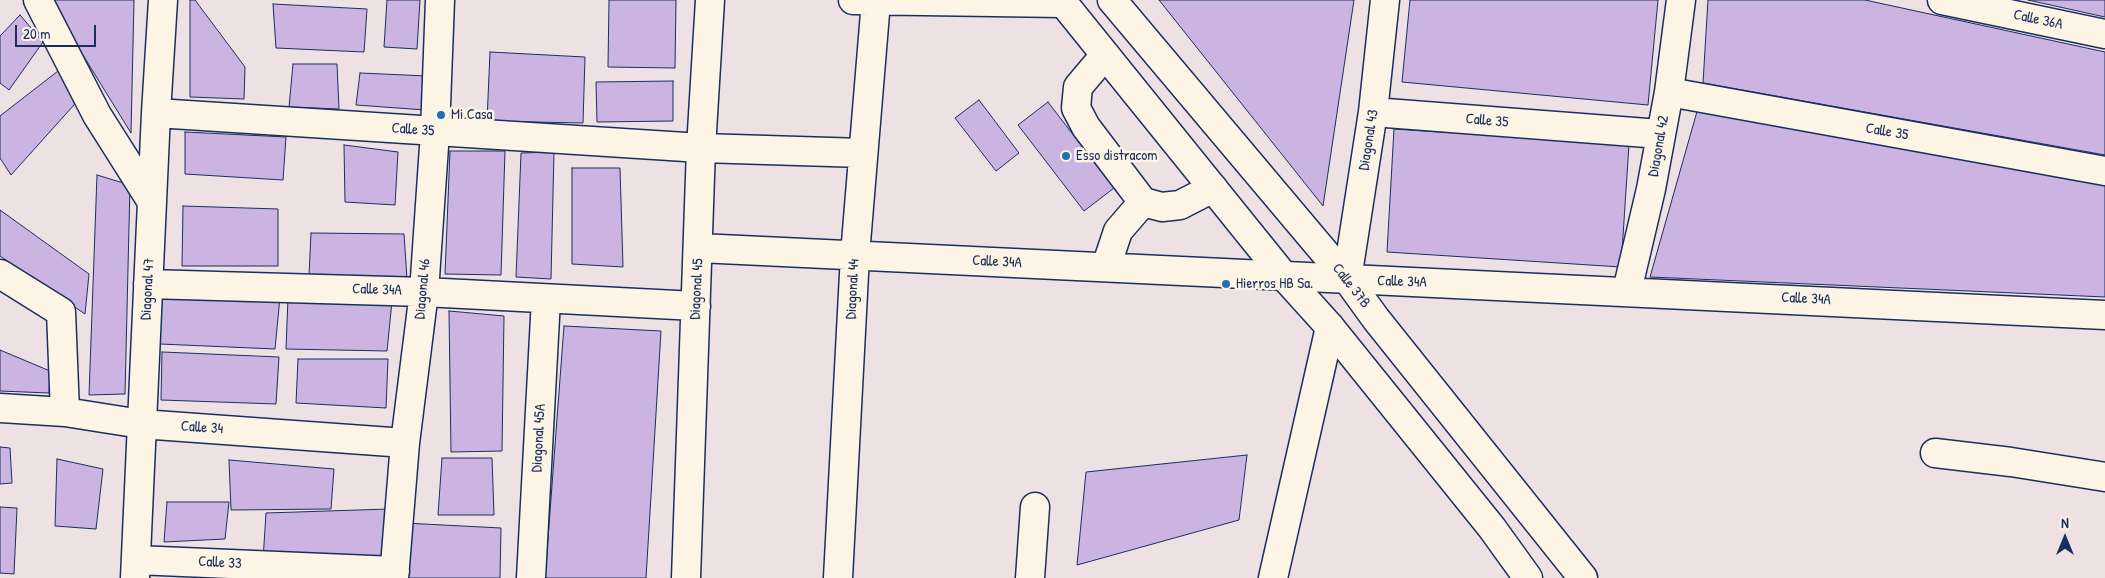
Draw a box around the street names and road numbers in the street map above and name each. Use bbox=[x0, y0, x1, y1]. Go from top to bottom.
street label: Calle 36A bbox=[2012, 6, 2064, 34]
street label: Diagonal 43 bbox=[1355, 108, 1383, 172]
street label: Calle 35 bbox=[1465, 110, 1509, 132]
street label: Diagonal 42 bbox=[1645, 114, 1673, 178]
street label: Calle 35 bbox=[1864, 119, 1910, 145]
street label: Calle 35 bbox=[391, 120, 435, 140]
street label: Calle 34A bbox=[972, 252, 1022, 272]
street label: Diagonal 47 bbox=[137, 257, 159, 321]
street label: Diagonal 46 bbox=[411, 258, 435, 320]
street label: Diagonal 45 bbox=[686, 258, 708, 320]
street label: Diagonal 44 bbox=[842, 258, 864, 320]
street label: Calle 37B bbox=[1328, 260, 1374, 312]
street label: Calle 34A bbox=[1377, 272, 1427, 292]
street label: Calle 34A bbox=[352, 280, 402, 300]
street label: Calle 34A bbox=[1781, 289, 1831, 309]
street label: Diagonal 45A bbox=[528, 403, 550, 473]
street label: Calle 34 bbox=[180, 418, 224, 438]
street label: Calle 33 bbox=[198, 553, 242, 573]

